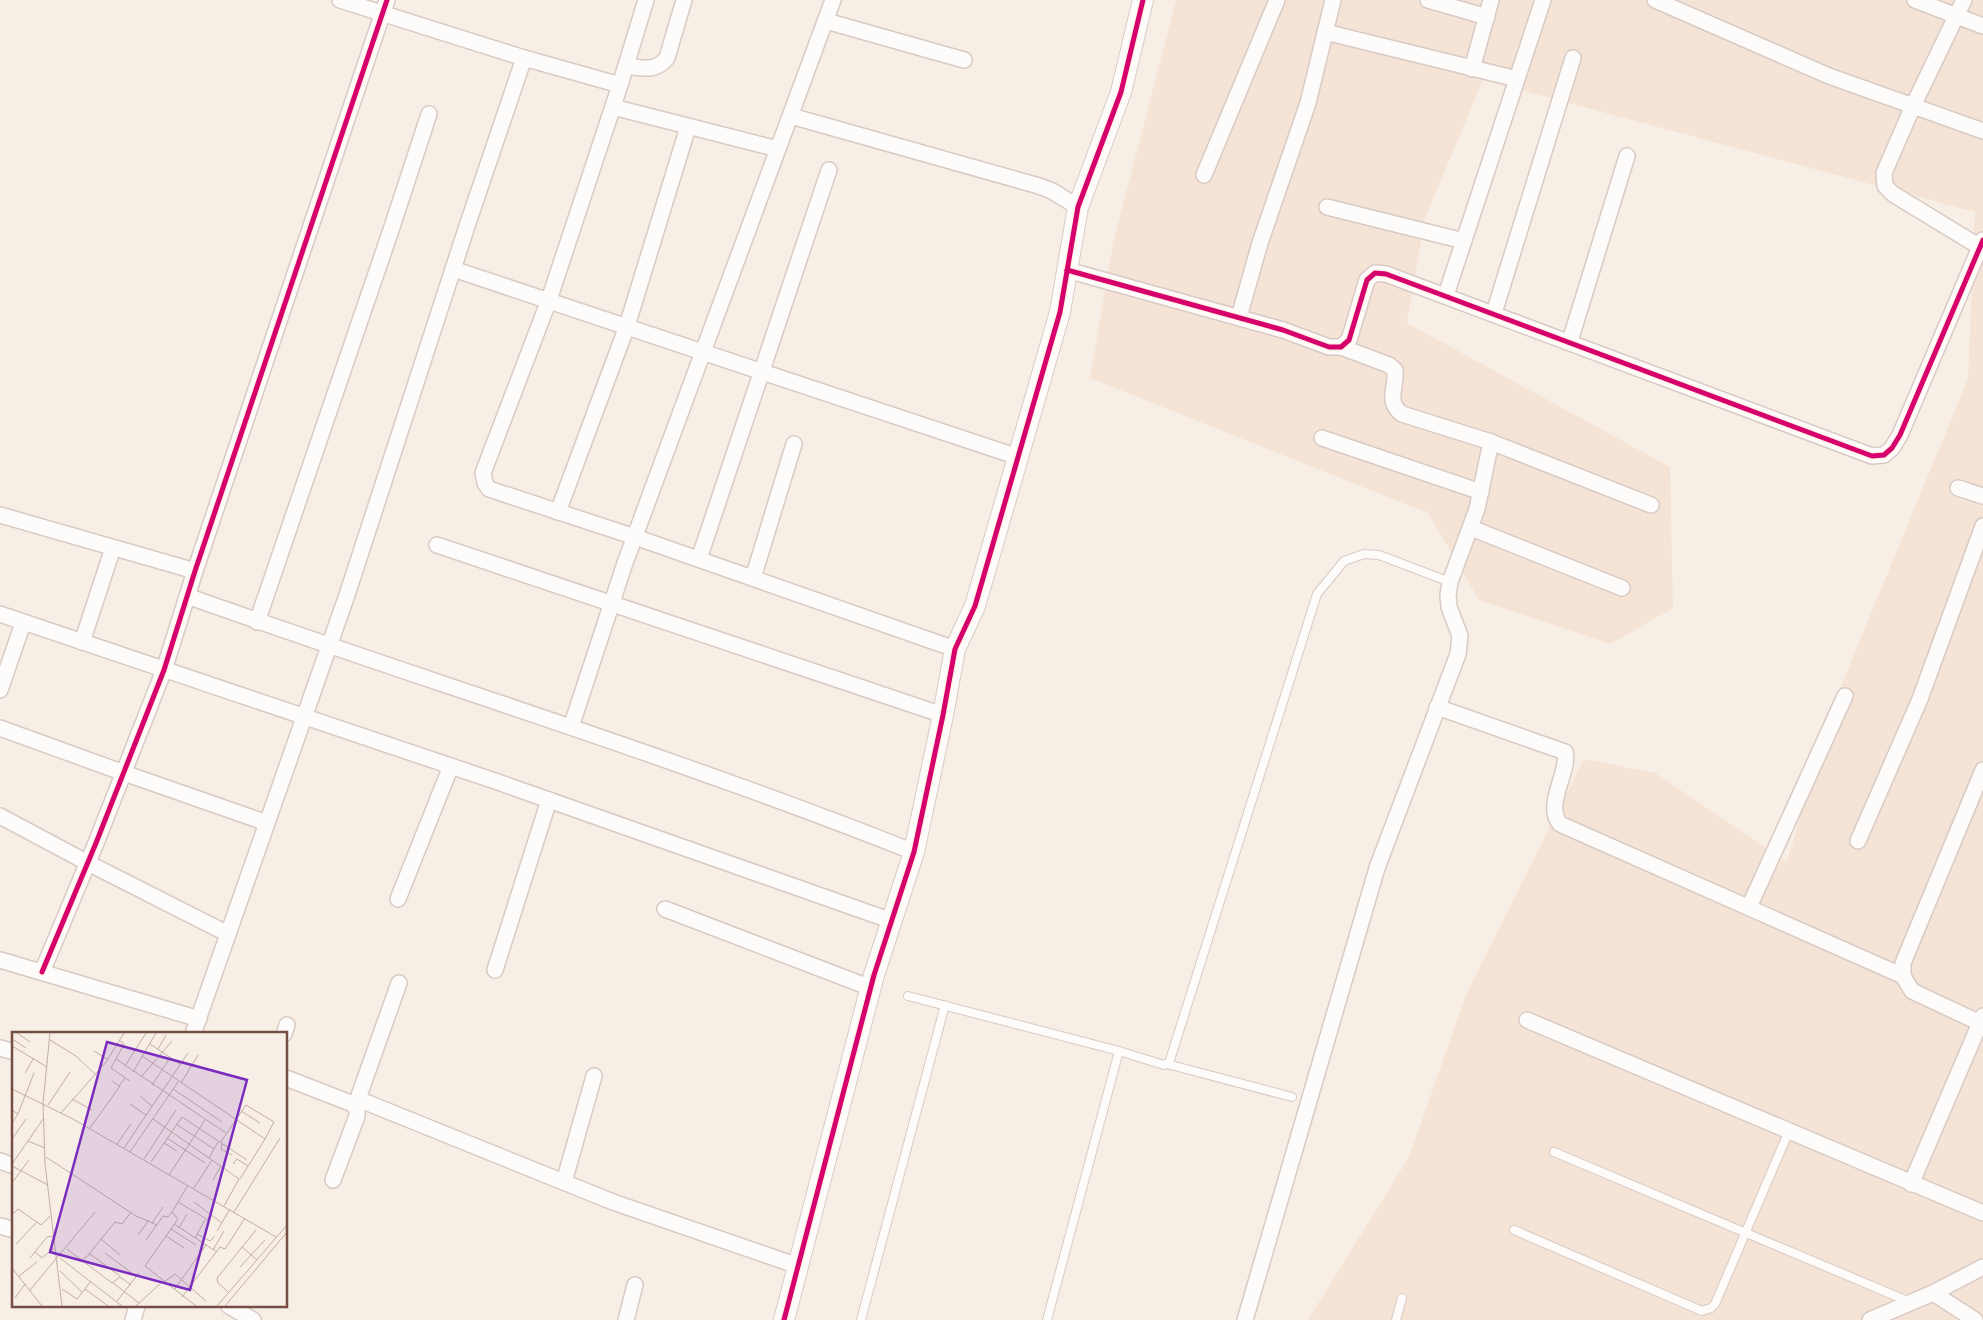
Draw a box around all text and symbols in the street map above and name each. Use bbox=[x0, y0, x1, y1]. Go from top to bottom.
inset map bbox=[12, 1032, 288, 1308]

